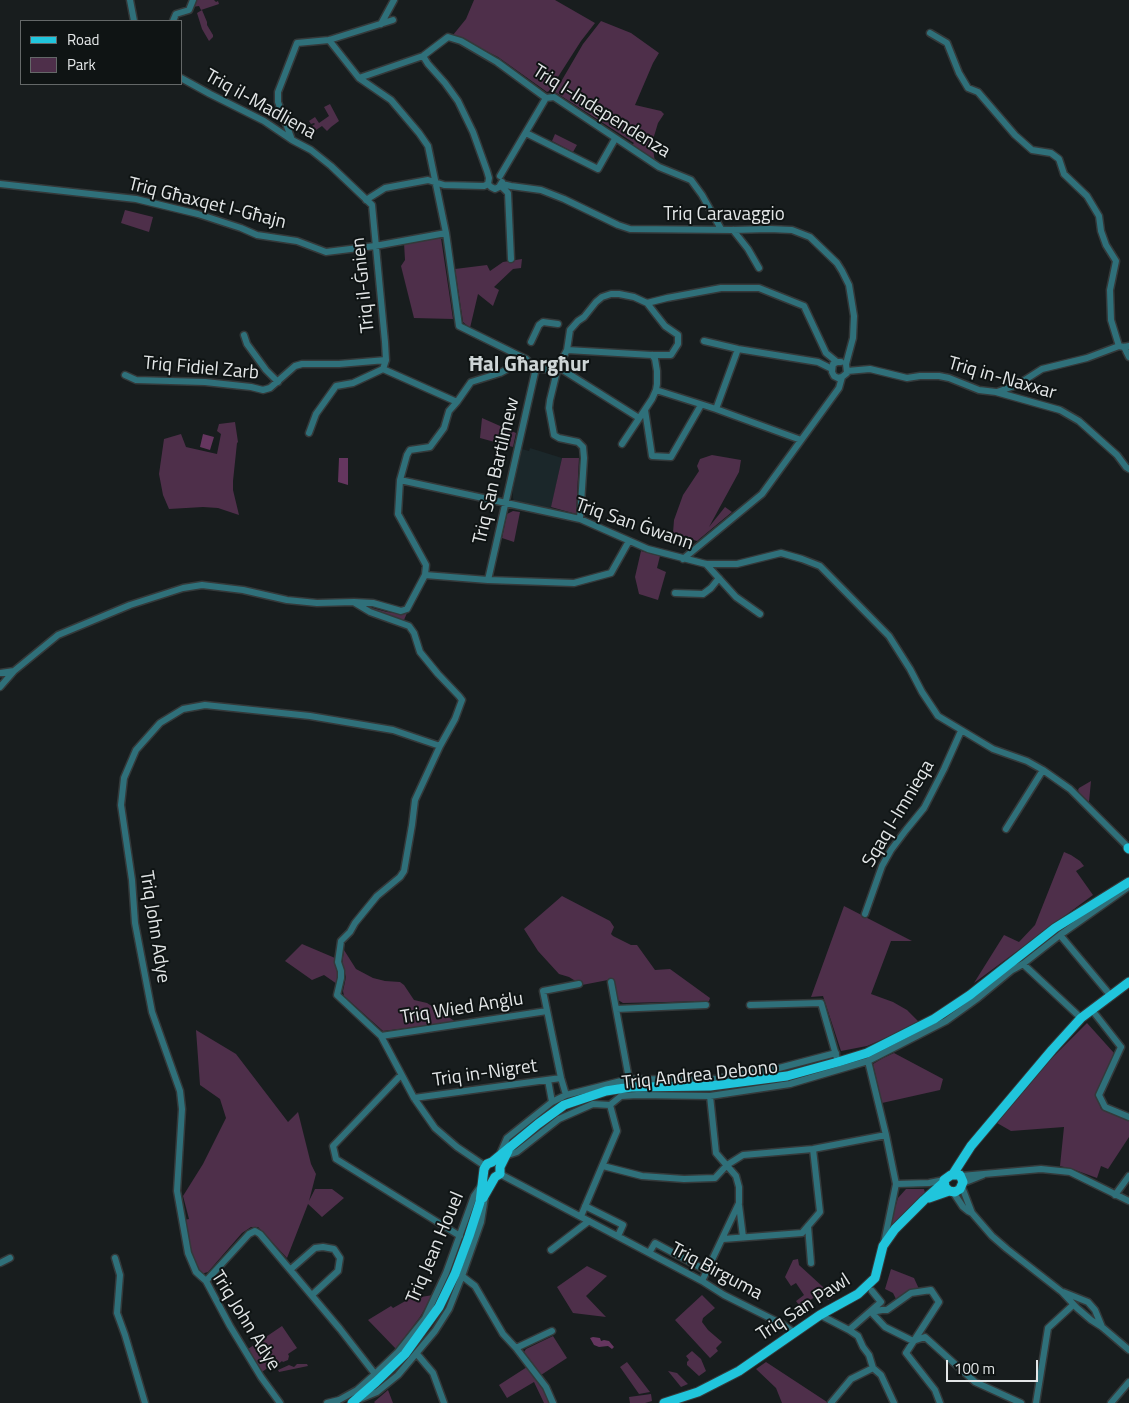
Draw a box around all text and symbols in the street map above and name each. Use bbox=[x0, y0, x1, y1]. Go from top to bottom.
legend bbox=[20, 20, 182, 85]
text: Road bbox=[67, 28, 99, 51]
text: Park bbox=[67, 53, 96, 76]
street label: Triq l-Independenza bbox=[528, 60, 674, 164]
street label: Triq il-Madliena bbox=[200, 65, 320, 145]
street label: Triq Għaxqet l-Għajn bbox=[126, 173, 288, 235]
street label: Triq Caravaggio bbox=[663, 204, 785, 226]
street label: Triq il-Ġnien bbox=[348, 236, 380, 334]
street label: Triq Fidiel Zarb bbox=[142, 353, 260, 385]
district label: Ħal Għargħur bbox=[469, 353, 589, 379]
street label: Triq in-Naxxar bbox=[945, 353, 1059, 405]
street label: Triq San Bartilmew bbox=[469, 395, 525, 547]
street label: Triq San Ġwann bbox=[572, 494, 696, 556]
street label: Sqaq l-Imnieqa bbox=[858, 756, 940, 872]
street label: Triq John Adye bbox=[134, 869, 174, 985]
street label: Triq Wied Anġlu bbox=[399, 988, 525, 1030]
street label: Triq in-Nigret bbox=[431, 1055, 539, 1093]
street label: Triq Andrea Debono bbox=[621, 1056, 779, 1096]
street label: Triq Jean Houel bbox=[402, 1189, 470, 1307]
street label: Triq Birguma bbox=[666, 1238, 766, 1306]
street label: Triq John Adye bbox=[205, 1267, 285, 1375]
street label: Triq San Pawl bbox=[753, 1269, 855, 1347]
scale bar bbox=[949, 1350, 1042, 1382]
text: 100 m bbox=[954, 1357, 995, 1380]

